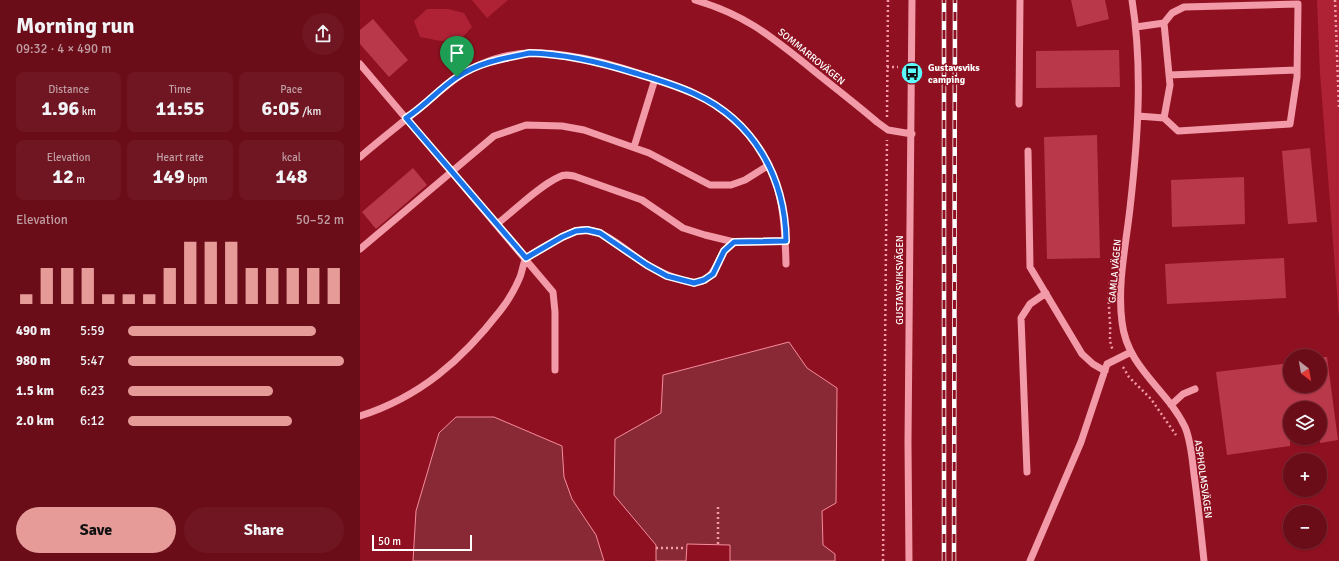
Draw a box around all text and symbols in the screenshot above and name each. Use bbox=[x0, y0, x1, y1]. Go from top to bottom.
text: Morning run bbox=[16, 12, 135, 39]
button: share bbox=[302, 13, 344, 55]
street label: SOMMARROVÄGEN bbox=[775, 26, 847, 87]
pin bbox=[440, 36, 474, 77]
text: 09:32 · 4 × 490 m bbox=[16, 41, 111, 57]
icon: arrive bbox=[446, 42, 468, 64]
bus stop icon: Gustavsviks camping bbox=[899, 60, 925, 86]
place label: Gustavsviks camping bbox=[928, 62, 980, 86]
text: Distance bbox=[48, 83, 89, 96]
text: Time bbox=[169, 83, 191, 96]
text: Pace bbox=[280, 83, 302, 96]
text: 1.96 bbox=[41, 96, 79, 121]
text: 11:55 bbox=[155, 96, 205, 121]
text: 6:05 bbox=[262, 96, 300, 121]
text: km bbox=[79, 105, 96, 118]
text: /km bbox=[300, 105, 321, 118]
text: Elevation bbox=[47, 151, 91, 164]
text: Heart rate bbox=[156, 151, 204, 164]
text: kcal bbox=[282, 151, 301, 164]
text: 12 bbox=[52, 164, 74, 189]
text: 149 bbox=[152, 164, 185, 189]
text: 148 bbox=[275, 164, 308, 189]
text: m bbox=[74, 173, 85, 186]
text: bpm bbox=[185, 173, 208, 186]
text: Elevation bbox=[16, 212, 68, 228]
text: 50–52 m bbox=[296, 212, 344, 228]
street label: GUSTAVSVIKSVÄGEN bbox=[894, 235, 906, 325]
street label: GAMLA VÄGEN bbox=[1106, 239, 1124, 304]
text: 490 m bbox=[16, 323, 50, 339]
text: 5:59 bbox=[80, 323, 105, 339]
north arrow bbox=[1283, 349, 1327, 393]
map controls bbox=[1283, 349, 1327, 549]
text: 980 m bbox=[16, 353, 50, 369]
text: 5:47 bbox=[80, 353, 105, 369]
text: 1.5 km bbox=[16, 383, 54, 399]
text: 6:23 bbox=[80, 383, 105, 399]
button: layers bbox=[1283, 401, 1327, 445]
text: 2.0 km bbox=[16, 413, 54, 429]
text: 6:12 bbox=[80, 413, 105, 429]
street label: ASPHOLMSVÄGEN bbox=[1192, 439, 1214, 519]
button: + bbox=[1283, 453, 1327, 497]
button: − bbox=[1283, 505, 1327, 549]
button: Save bbox=[16, 507, 176, 553]
button: Share bbox=[184, 507, 344, 553]
scale bar bbox=[372, 533, 472, 552]
text: 50 m bbox=[378, 535, 401, 548]

